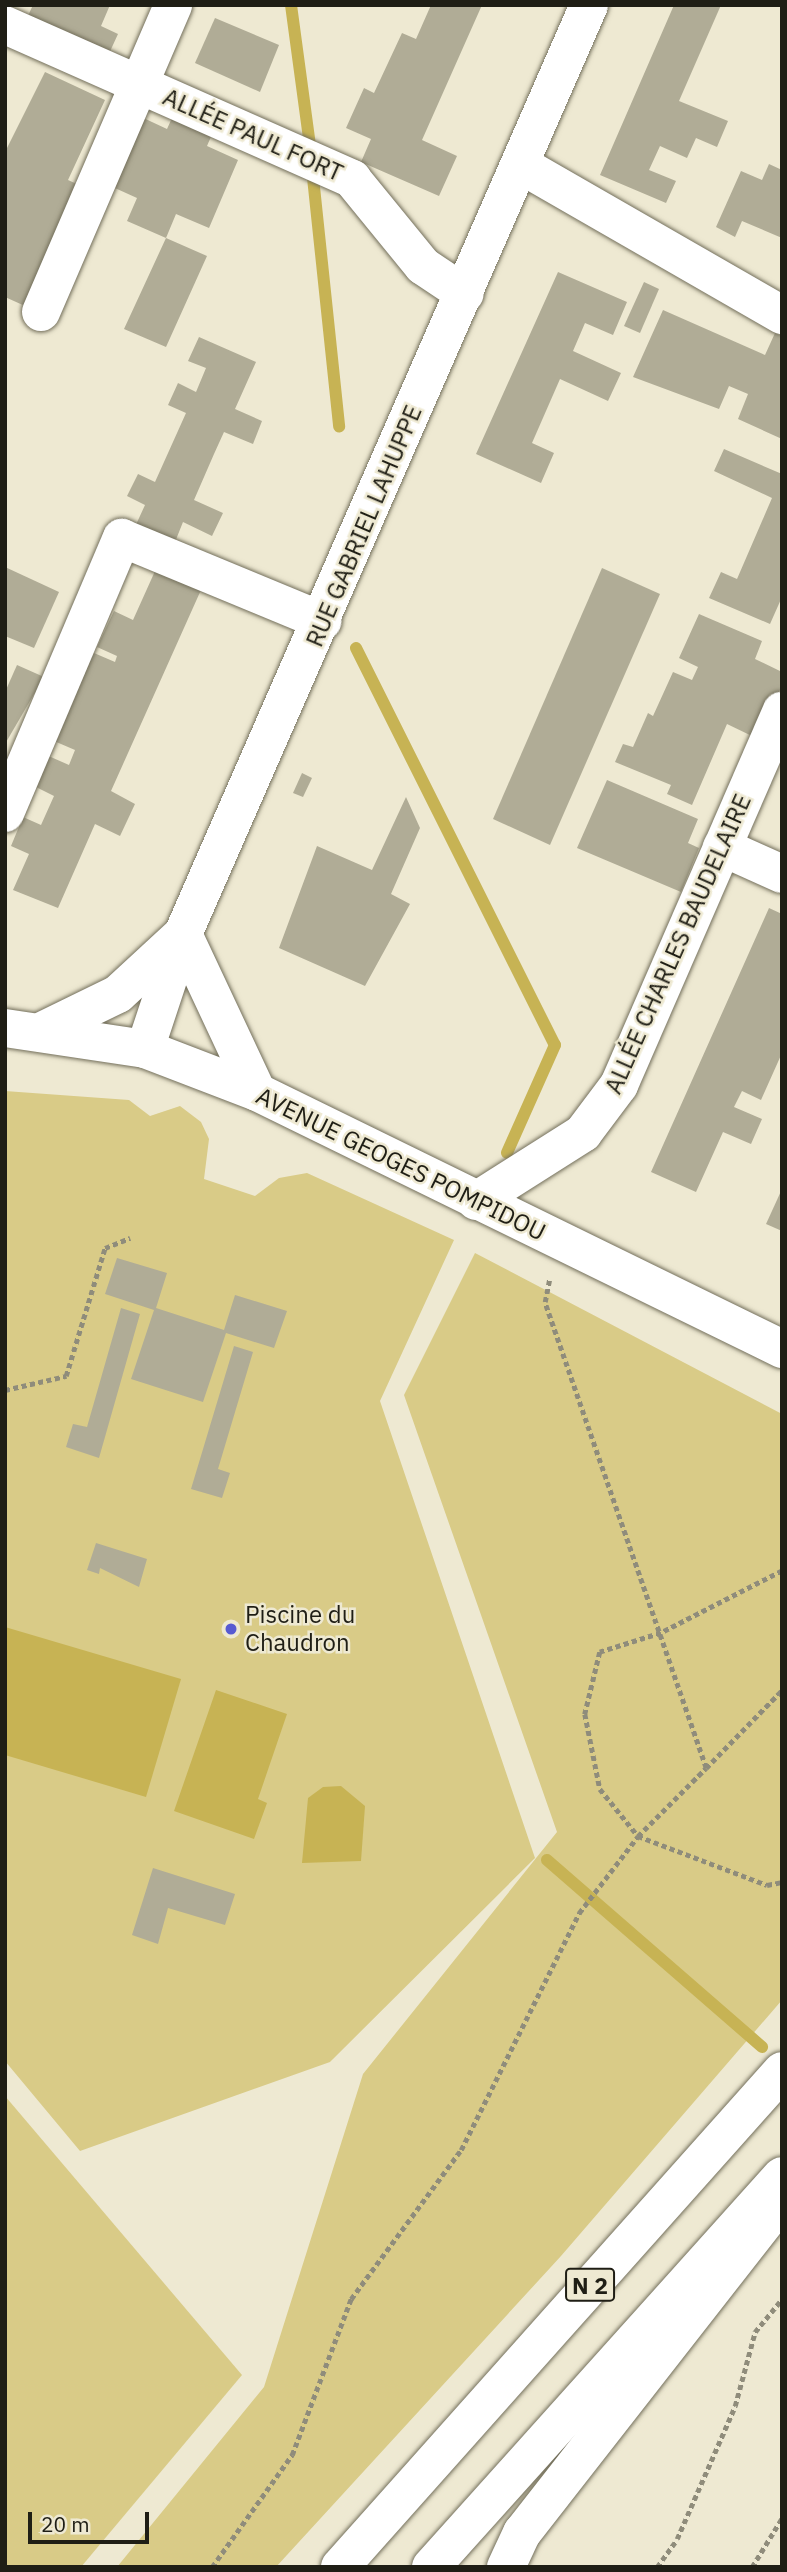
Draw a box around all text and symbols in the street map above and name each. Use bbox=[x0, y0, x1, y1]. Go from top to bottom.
street label: ALLÉE PAUL FORT bbox=[158, 82, 348, 188]
street label: RUE GABRIEL LAHUPPE bbox=[300, 401, 428, 651]
street label: ALLÉE CHARLES BAUDELAIRE bbox=[599, 790, 757, 1098]
street label: AVENUE GEOGES POMPIDOU bbox=[252, 1081, 550, 1247]
place label: Piscine du Chaudron bbox=[245, 1601, 355, 1657]
marker: Piscine du Chaudron bbox=[223, 1621, 239, 1637]
road number: N 2 bbox=[564, 2266, 616, 2304]
scale bar bbox=[32, 2498, 152, 2542]
text: 20 m bbox=[41, 2510, 90, 2538]

